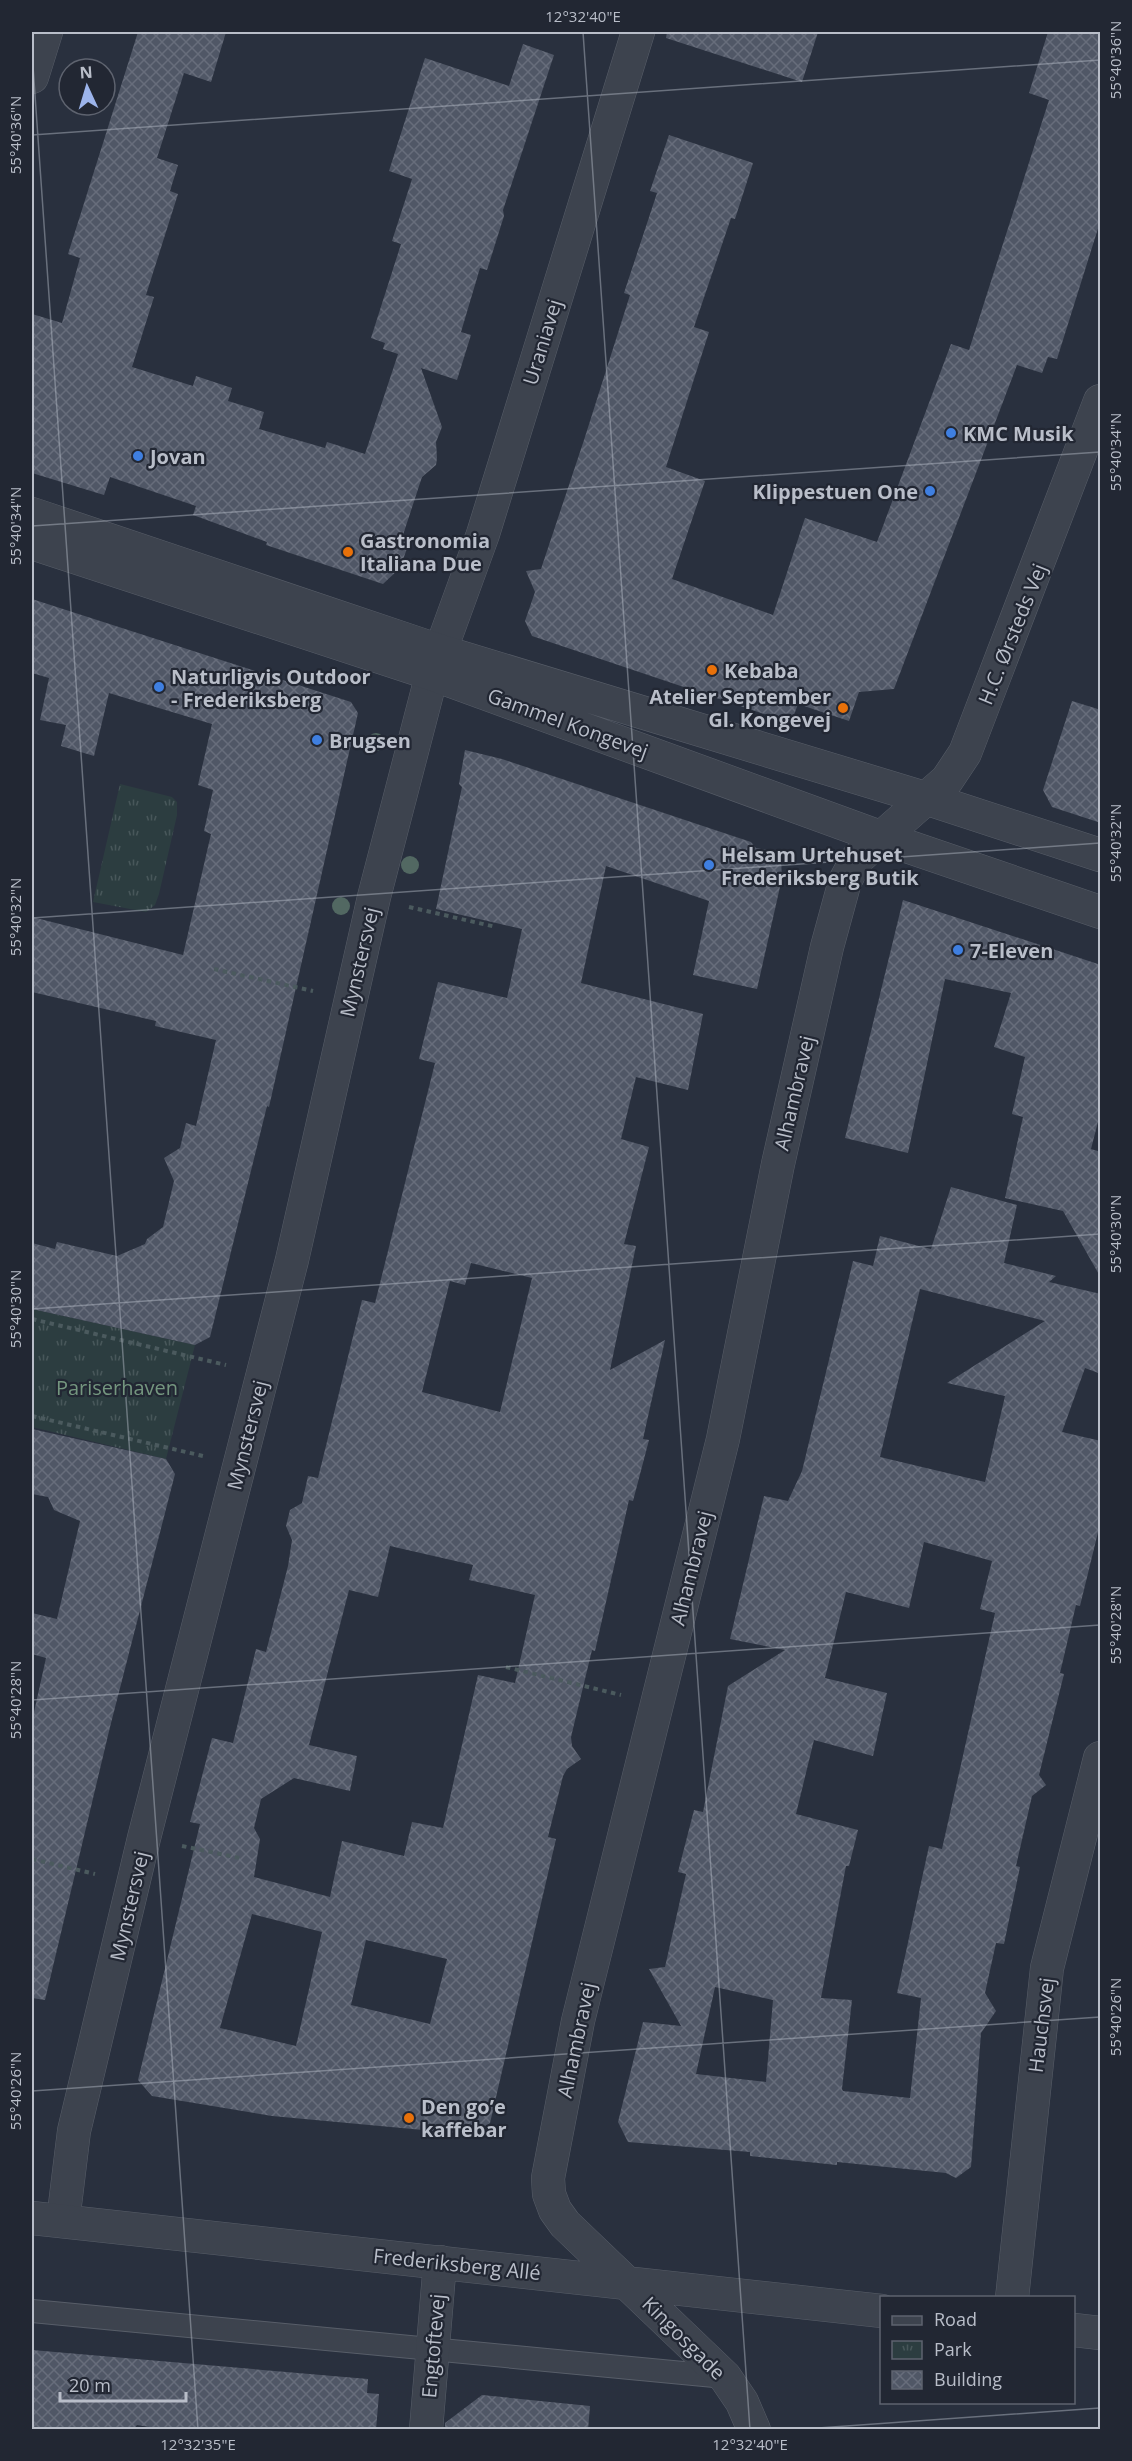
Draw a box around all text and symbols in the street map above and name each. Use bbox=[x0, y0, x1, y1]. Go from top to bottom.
text: 12°32'40"E bbox=[545, 6, 621, 26]
text: 55°40'36"N bbox=[1105, 21, 1125, 99]
north arrow bbox=[57, 57, 117, 117]
text: N bbox=[79, 61, 93, 83]
text: 55°40'36"N bbox=[5, 96, 25, 174]
street label: Uraniavej bbox=[516, 296, 568, 388]
text: 55°40'34"N bbox=[1105, 413, 1125, 491]
place label: KMC Musik bbox=[963, 420, 1074, 447]
marker: KMC Musik bbox=[944, 426, 958, 440]
place label: Jovan bbox=[148, 443, 206, 470]
marker: Jovan bbox=[131, 449, 145, 463]
place label: Klippestuen One bbox=[753, 478, 918, 505]
marker: Klippestuen One bbox=[923, 484, 937, 498]
text: 55°40'34"N bbox=[5, 487, 25, 565]
place label: Gastronomia Italiana Due bbox=[360, 527, 490, 577]
marker: Gastronomia Italiana Due bbox=[341, 545, 355, 559]
street label: H.C. Ørsteds Vej bbox=[971, 559, 1053, 709]
place label: Kebaba bbox=[724, 657, 799, 684]
place label: Naturligvis Outdoor - Frederiksberg bbox=[171, 663, 371, 713]
marker: Kebaba bbox=[705, 663, 719, 677]
marker: Naturligvis Outdoor - Frederiksberg bbox=[152, 680, 166, 694]
street label: Gammel Kongevej bbox=[484, 681, 652, 765]
place label: Atelier September Gl. Kongevej bbox=[649, 683, 831, 733]
marker: Atelier September Gl. Kongevej bbox=[836, 701, 850, 715]
place label: Brugsen bbox=[329, 727, 411, 754]
marker: Brugsen bbox=[310, 733, 324, 747]
text: 55°40'32"N bbox=[1105, 804, 1125, 882]
place label: Helsam Urtehuset Frederiksberg Butik bbox=[721, 841, 919, 891]
marker: Helsam Urtehuset Frederiksberg Butik bbox=[702, 858, 716, 872]
text: 55°40'32"N bbox=[5, 878, 25, 956]
street label: Mynstersvej bbox=[333, 904, 385, 1020]
place label: 7-Eleven bbox=[970, 937, 1053, 964]
marker: 7-Eleven bbox=[951, 943, 965, 957]
street label: Alhambravej bbox=[768, 1033, 820, 1153]
text: 55°40'30"N bbox=[1105, 1195, 1125, 1273]
text: 55°40'30"N bbox=[5, 1270, 25, 1348]
park label: Pariserhaven bbox=[56, 1374, 178, 1401]
street label: Mynstersvej bbox=[220, 1377, 274, 1493]
street label: Alhambravej bbox=[664, 1508, 718, 1628]
text: 55°40'28"N bbox=[1105, 1586, 1125, 1664]
text: 55°40'28"N bbox=[5, 1661, 25, 1739]
street label: Mynstersvej bbox=[103, 1848, 155, 1964]
street label: Hauchsvej bbox=[1022, 1976, 1060, 2074]
text: 55°40'26"N bbox=[1105, 1978, 1125, 2056]
street label: Alhambravej bbox=[551, 1980, 601, 2100]
text: 55°40'26"N bbox=[5, 2052, 25, 2130]
place label: Den go’e kaffebar bbox=[421, 2093, 507, 2143]
marker: Den go’e kaffebar bbox=[402, 2111, 416, 2125]
street label: Frederiksberg Allé bbox=[372, 2242, 542, 2286]
street label: Kingosgade bbox=[636, 2290, 732, 2386]
street label: Engtoftevej bbox=[415, 2293, 451, 2399]
legend bbox=[880, 2296, 1075, 2404]
text: Road bbox=[934, 2307, 977, 2331]
text: Park bbox=[934, 2337, 972, 2361]
scale bar bbox=[60, 2365, 186, 2403]
text: Building bbox=[934, 2367, 1002, 2391]
text: 20 m bbox=[69, 2373, 111, 2397]
text: 12°32'35"E bbox=[160, 2434, 236, 2454]
text: 12°32'40"E bbox=[712, 2434, 788, 2454]

